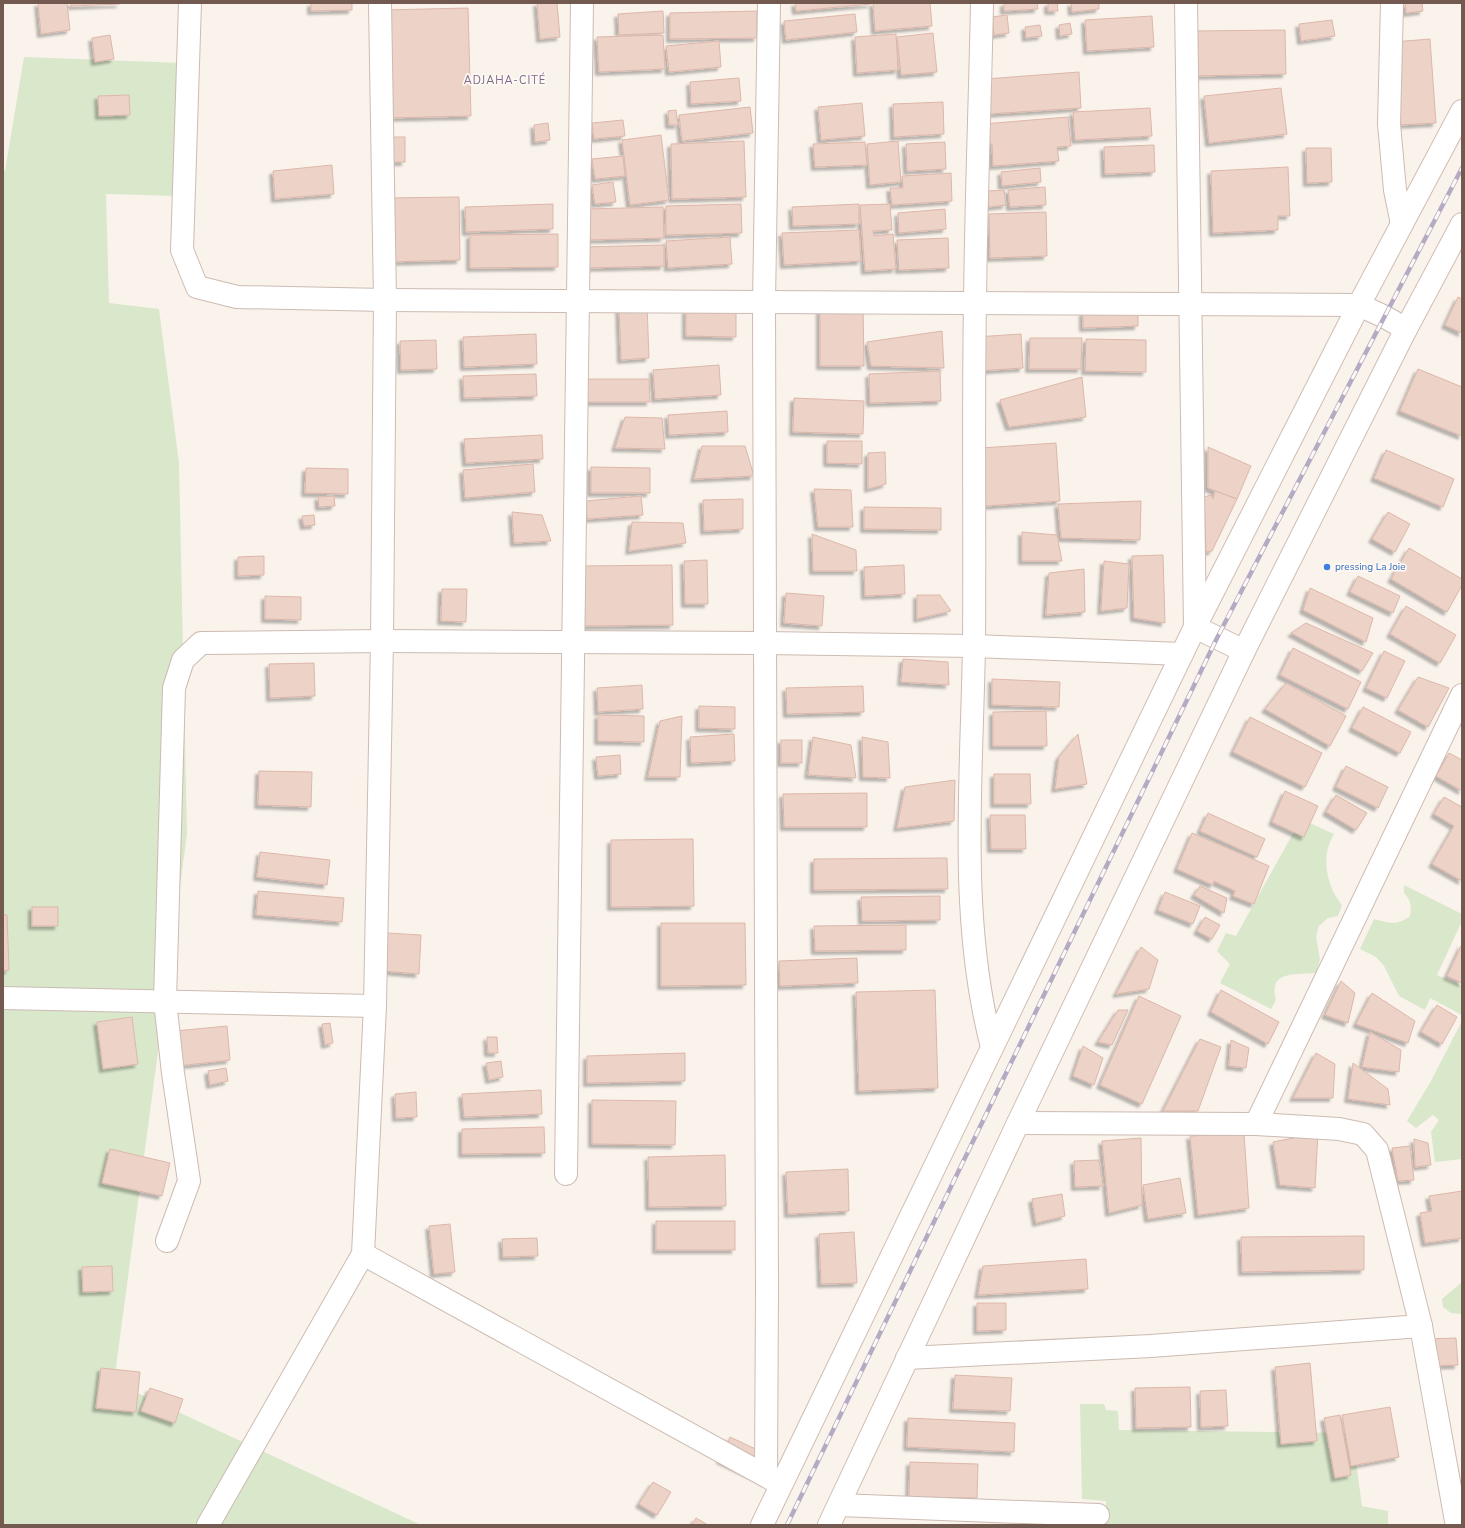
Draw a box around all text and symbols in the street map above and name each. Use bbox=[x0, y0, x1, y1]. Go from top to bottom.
district label: ADJAHA-CITÉ bbox=[464, 72, 546, 88]
place label: pressing La Joie bbox=[1335, 560, 1405, 574]
marker: pressing La Joie bbox=[1322, 562, 1332, 572]

